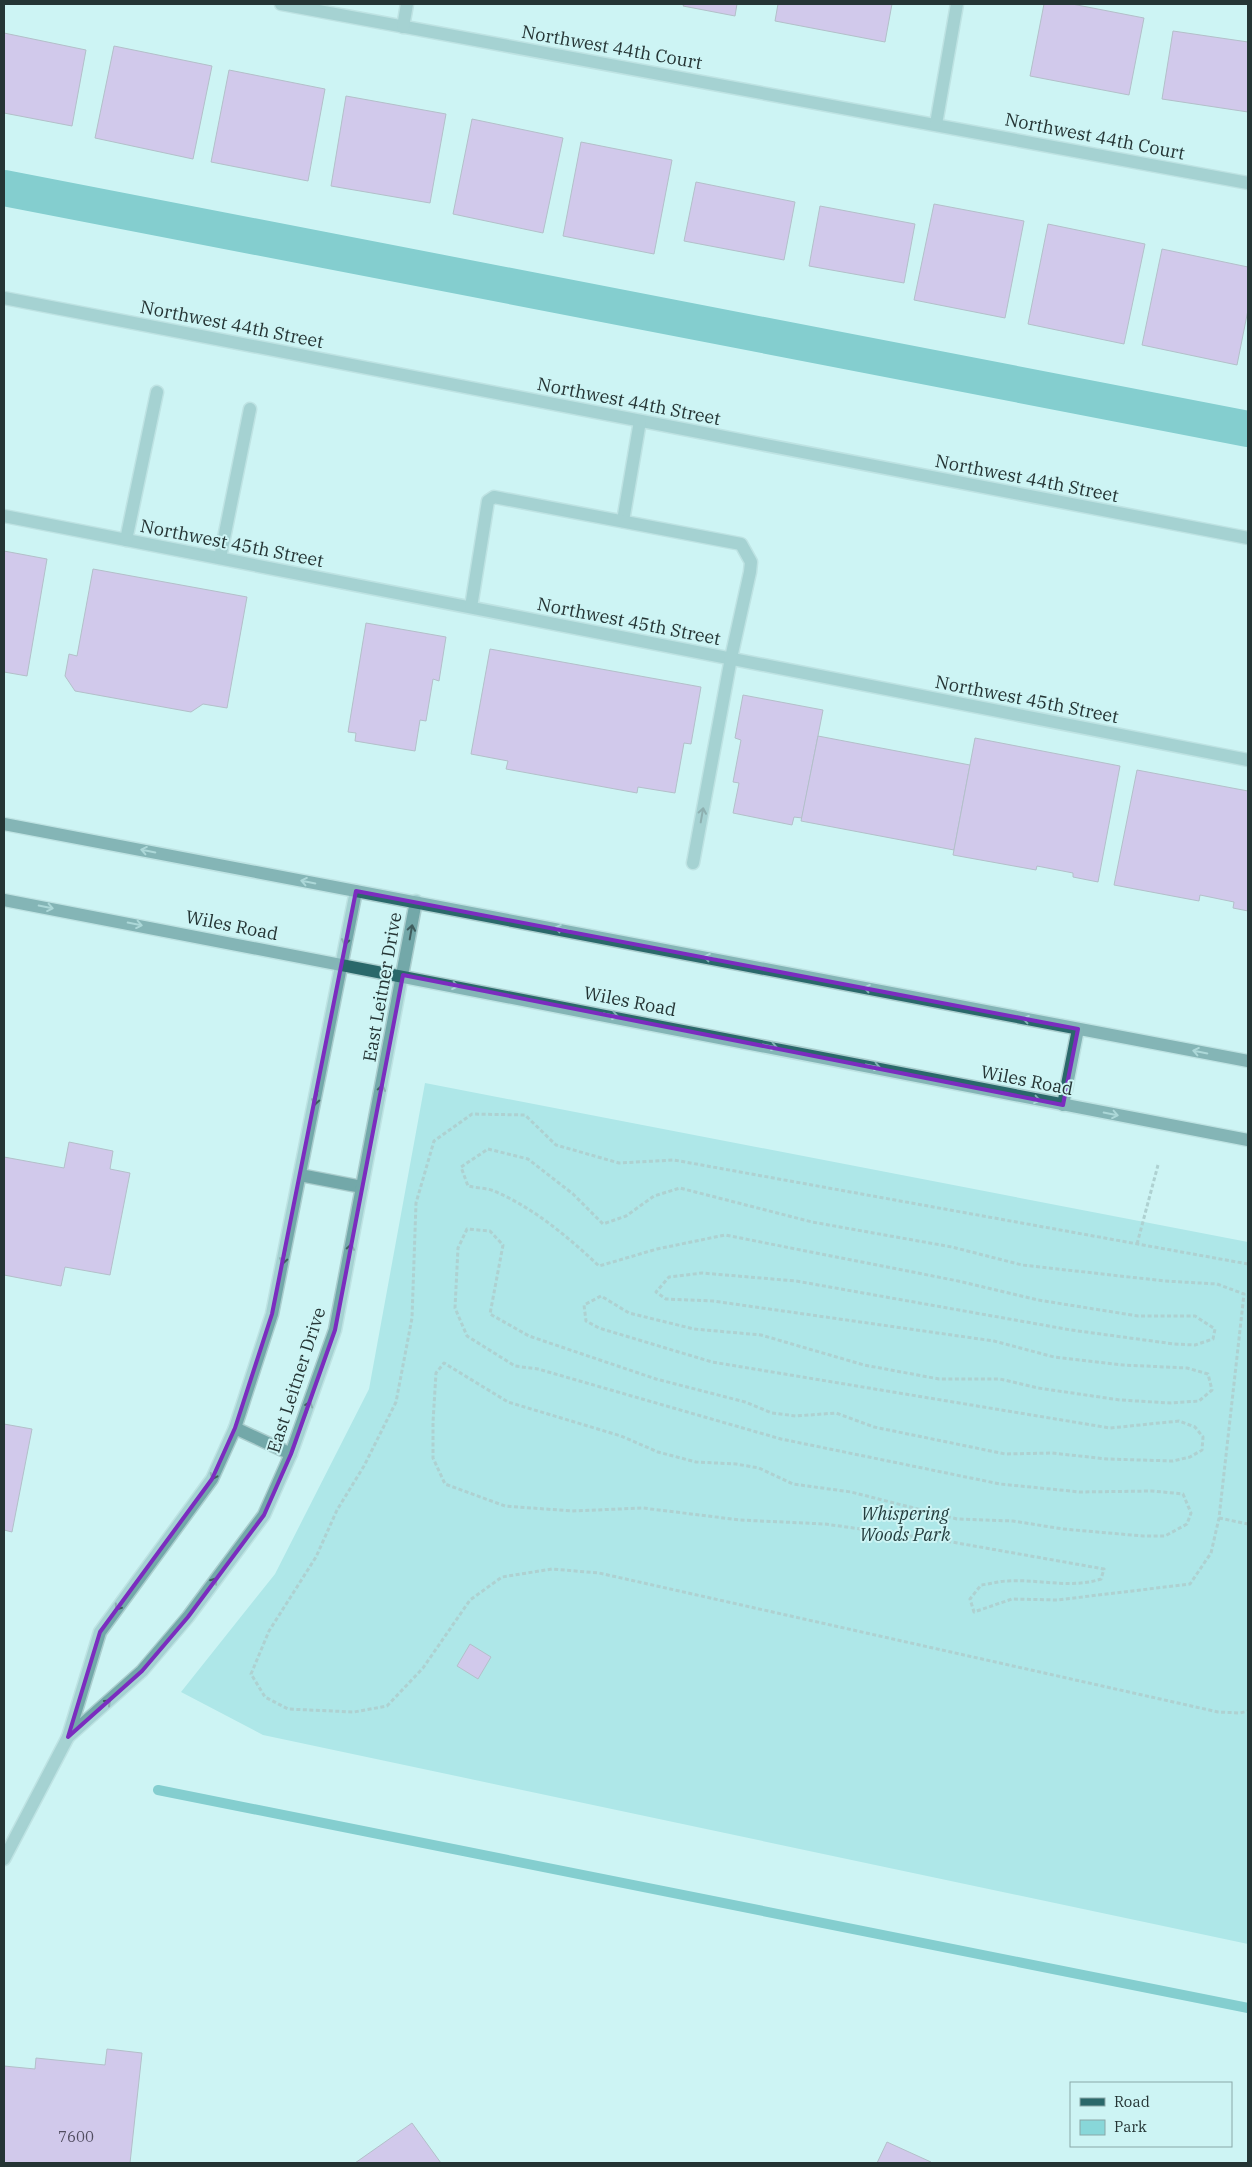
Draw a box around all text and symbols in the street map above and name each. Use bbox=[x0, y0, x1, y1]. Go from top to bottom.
street label: Northwest 44th Court bbox=[520, 20, 704, 74]
street label: Northwest 44th Court bbox=[1003, 107, 1187, 165]
street label: Northwest 44th Street bbox=[138, 295, 326, 353]
street label: Northwest 44th Street bbox=[535, 372, 723, 430]
street label: Northwest 44th Street bbox=[933, 449, 1121, 507]
street label: Northwest 45th Street bbox=[138, 514, 326, 572]
street label: Northwest 45th Street bbox=[535, 592, 723, 650]
street label: Northwest 45th Street bbox=[933, 670, 1121, 728]
one-way arrow bbox=[698, 807, 708, 823]
one-way arrow bbox=[140, 846, 156, 856]
one-way arrow bbox=[300, 876, 316, 886]
one-way arrow bbox=[37, 903, 53, 913]
street label: Wiles Road bbox=[184, 905, 280, 945]
street label: East Leitner Drive bbox=[358, 910, 406, 1064]
one-way arrow bbox=[127, 920, 143, 930]
one-way arrow bbox=[554, 924, 570, 933]
one-way arrow bbox=[406, 925, 416, 941]
one-way arrow bbox=[341, 930, 351, 946]
one-way arrow bbox=[704, 953, 720, 962]
one-way arrow bbox=[443, 980, 459, 990]
street label: Wiles Road bbox=[582, 981, 678, 1021]
one-way arrow bbox=[863, 983, 879, 993]
one-way arrow bbox=[602, 1011, 618, 1021]
one-way arrow bbox=[1023, 1014, 1039, 1024]
one-way arrow bbox=[762, 1042, 778, 1051]
one-way arrow bbox=[1193, 1047, 1209, 1057]
street label: Wiles Road bbox=[979, 1060, 1075, 1100]
one-way arrow bbox=[865, 1062, 881, 1072]
one-way arrow bbox=[376, 1084, 386, 1100]
one-way arrow bbox=[310, 1090, 320, 1106]
one-way arrow bbox=[1024, 1095, 1040, 1104]
one-way arrow bbox=[1103, 1110, 1119, 1119]
one-way arrow bbox=[346, 1244, 355, 1260]
one-way arrow bbox=[278, 1249, 288, 1265]
street label: East Leitner Drive bbox=[262, 1304, 330, 1456]
one-way arrow bbox=[304, 1401, 313, 1416]
one-way arrow bbox=[210, 1465, 219, 1480]
park label: Whispering Woods Park bbox=[860, 1502, 951, 1546]
one-way arrow bbox=[207, 1578, 218, 1591]
one-way arrow bbox=[115, 1597, 125, 1611]
one-way arrow bbox=[98, 1699, 111, 1711]
legend bbox=[1070, 2082, 1232, 2147]
text: Road bbox=[1114, 2092, 1150, 2111]
text: Park bbox=[1114, 2117, 1147, 2136]
house number: 7600 bbox=[58, 2127, 94, 2146]

